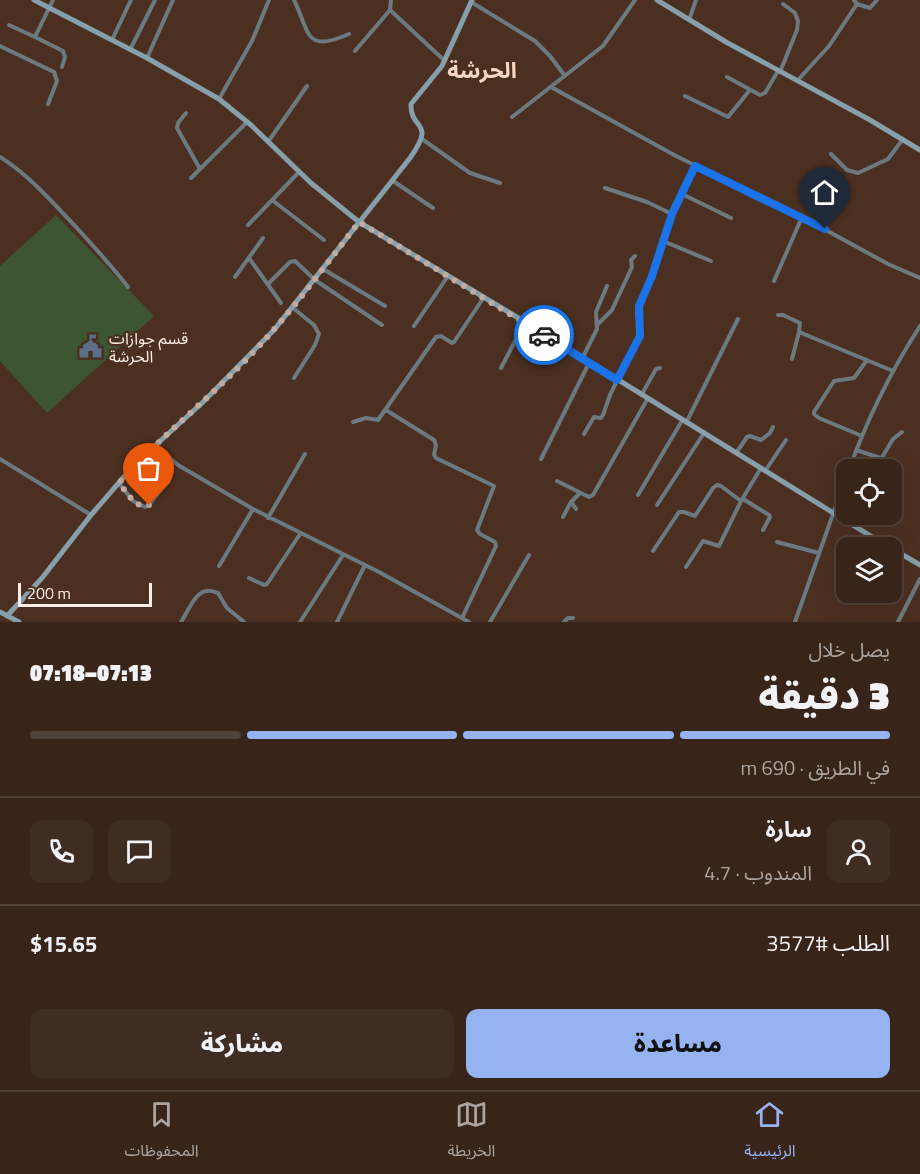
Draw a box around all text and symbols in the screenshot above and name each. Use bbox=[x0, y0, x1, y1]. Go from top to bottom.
district label: الحرشة bbox=[447, 53, 517, 87]
pin bbox=[799, 167, 850, 229]
icon: home bbox=[808, 176, 841, 209]
courier bbox=[514, 305, 574, 365]
icon: car bbox=[528, 319, 561, 352]
place label: قسم جوازات الحرشة bbox=[109, 326, 188, 368]
public building icon: قسم جوازات الحرشة bbox=[78, 334, 104, 360]
pin bbox=[123, 443, 174, 505]
icon: bag bbox=[132, 452, 165, 485]
map controls bbox=[836, 459, 902, 603]
button: locate bbox=[836, 459, 902, 525]
button: layers bbox=[836, 537, 902, 603]
scale bar bbox=[18, 580, 152, 608]
text: 200 m bbox=[27, 581, 71, 605]
text: يصل خلال bbox=[808, 634, 890, 665]
text: 07:13–07:18 bbox=[30, 656, 152, 690]
text: 3 دقيقة bbox=[758, 665, 890, 724]
text: في الطريق · 690 m bbox=[740, 752, 890, 783]
text: سارة bbox=[766, 812, 812, 846]
button: phone bbox=[30, 820, 93, 883]
button: chat bbox=[108, 820, 171, 883]
button: person bbox=[827, 820, 890, 883]
text: المندوب · 4.7 bbox=[704, 857, 812, 888]
text: الطلب #3577 bbox=[766, 926, 890, 960]
text: $15.65 bbox=[30, 927, 97, 961]
button: مشاركة bbox=[30, 1009, 454, 1078]
button: مساعدة bbox=[466, 1009, 890, 1078]
tab: المحفوظات bbox=[124, 1098, 199, 1168]
tab: الخريطة bbox=[447, 1098, 495, 1168]
tab: الرئيسية bbox=[744, 1098, 796, 1168]

